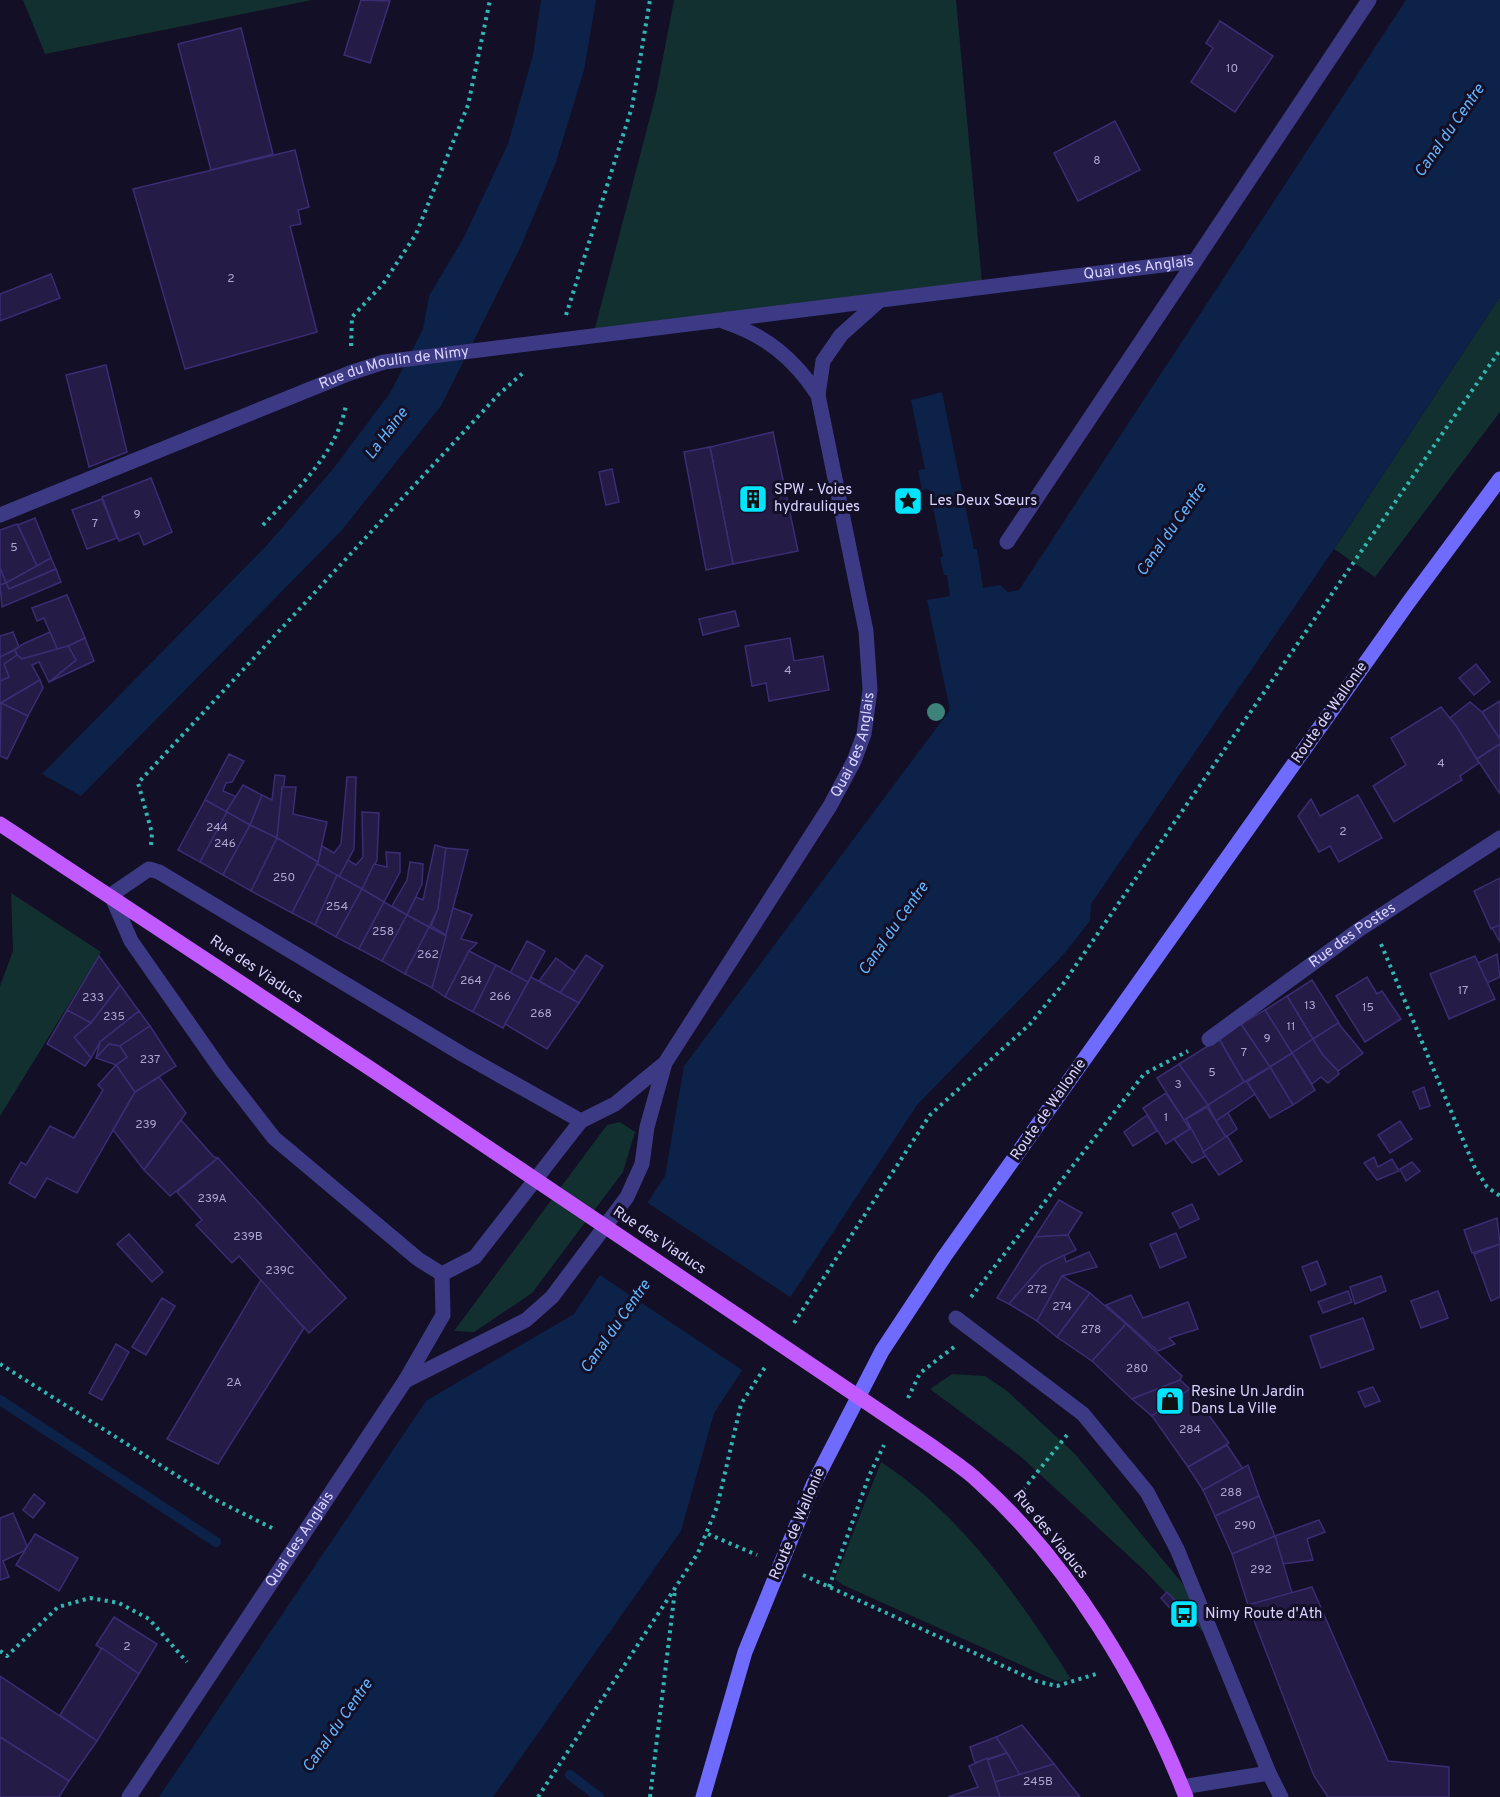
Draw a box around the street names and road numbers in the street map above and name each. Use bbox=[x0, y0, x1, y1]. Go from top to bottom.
street label: Quai des Anglais bbox=[1082, 252, 1195, 284]
street label: Rue du Moulin de Nimy bbox=[316, 342, 470, 394]
street label: Route de Wallonie bbox=[1288, 658, 1372, 768]
street label: Quai des Anglais bbox=[827, 691, 879, 801]
street label: Rue des Postes bbox=[1305, 899, 1400, 972]
street label: Rue des Viaducs bbox=[206, 932, 306, 1008]
street label: Route de Wallonie bbox=[1007, 1055, 1091, 1165]
street label: Rue des Viaducs bbox=[609, 1203, 709, 1279]
street label: Route de Wallonie bbox=[766, 1465, 830, 1583]
street label: Rue des Viaducs bbox=[1008, 1487, 1092, 1583]
street label: Quai des Anglais bbox=[261, 1488, 338, 1591]

